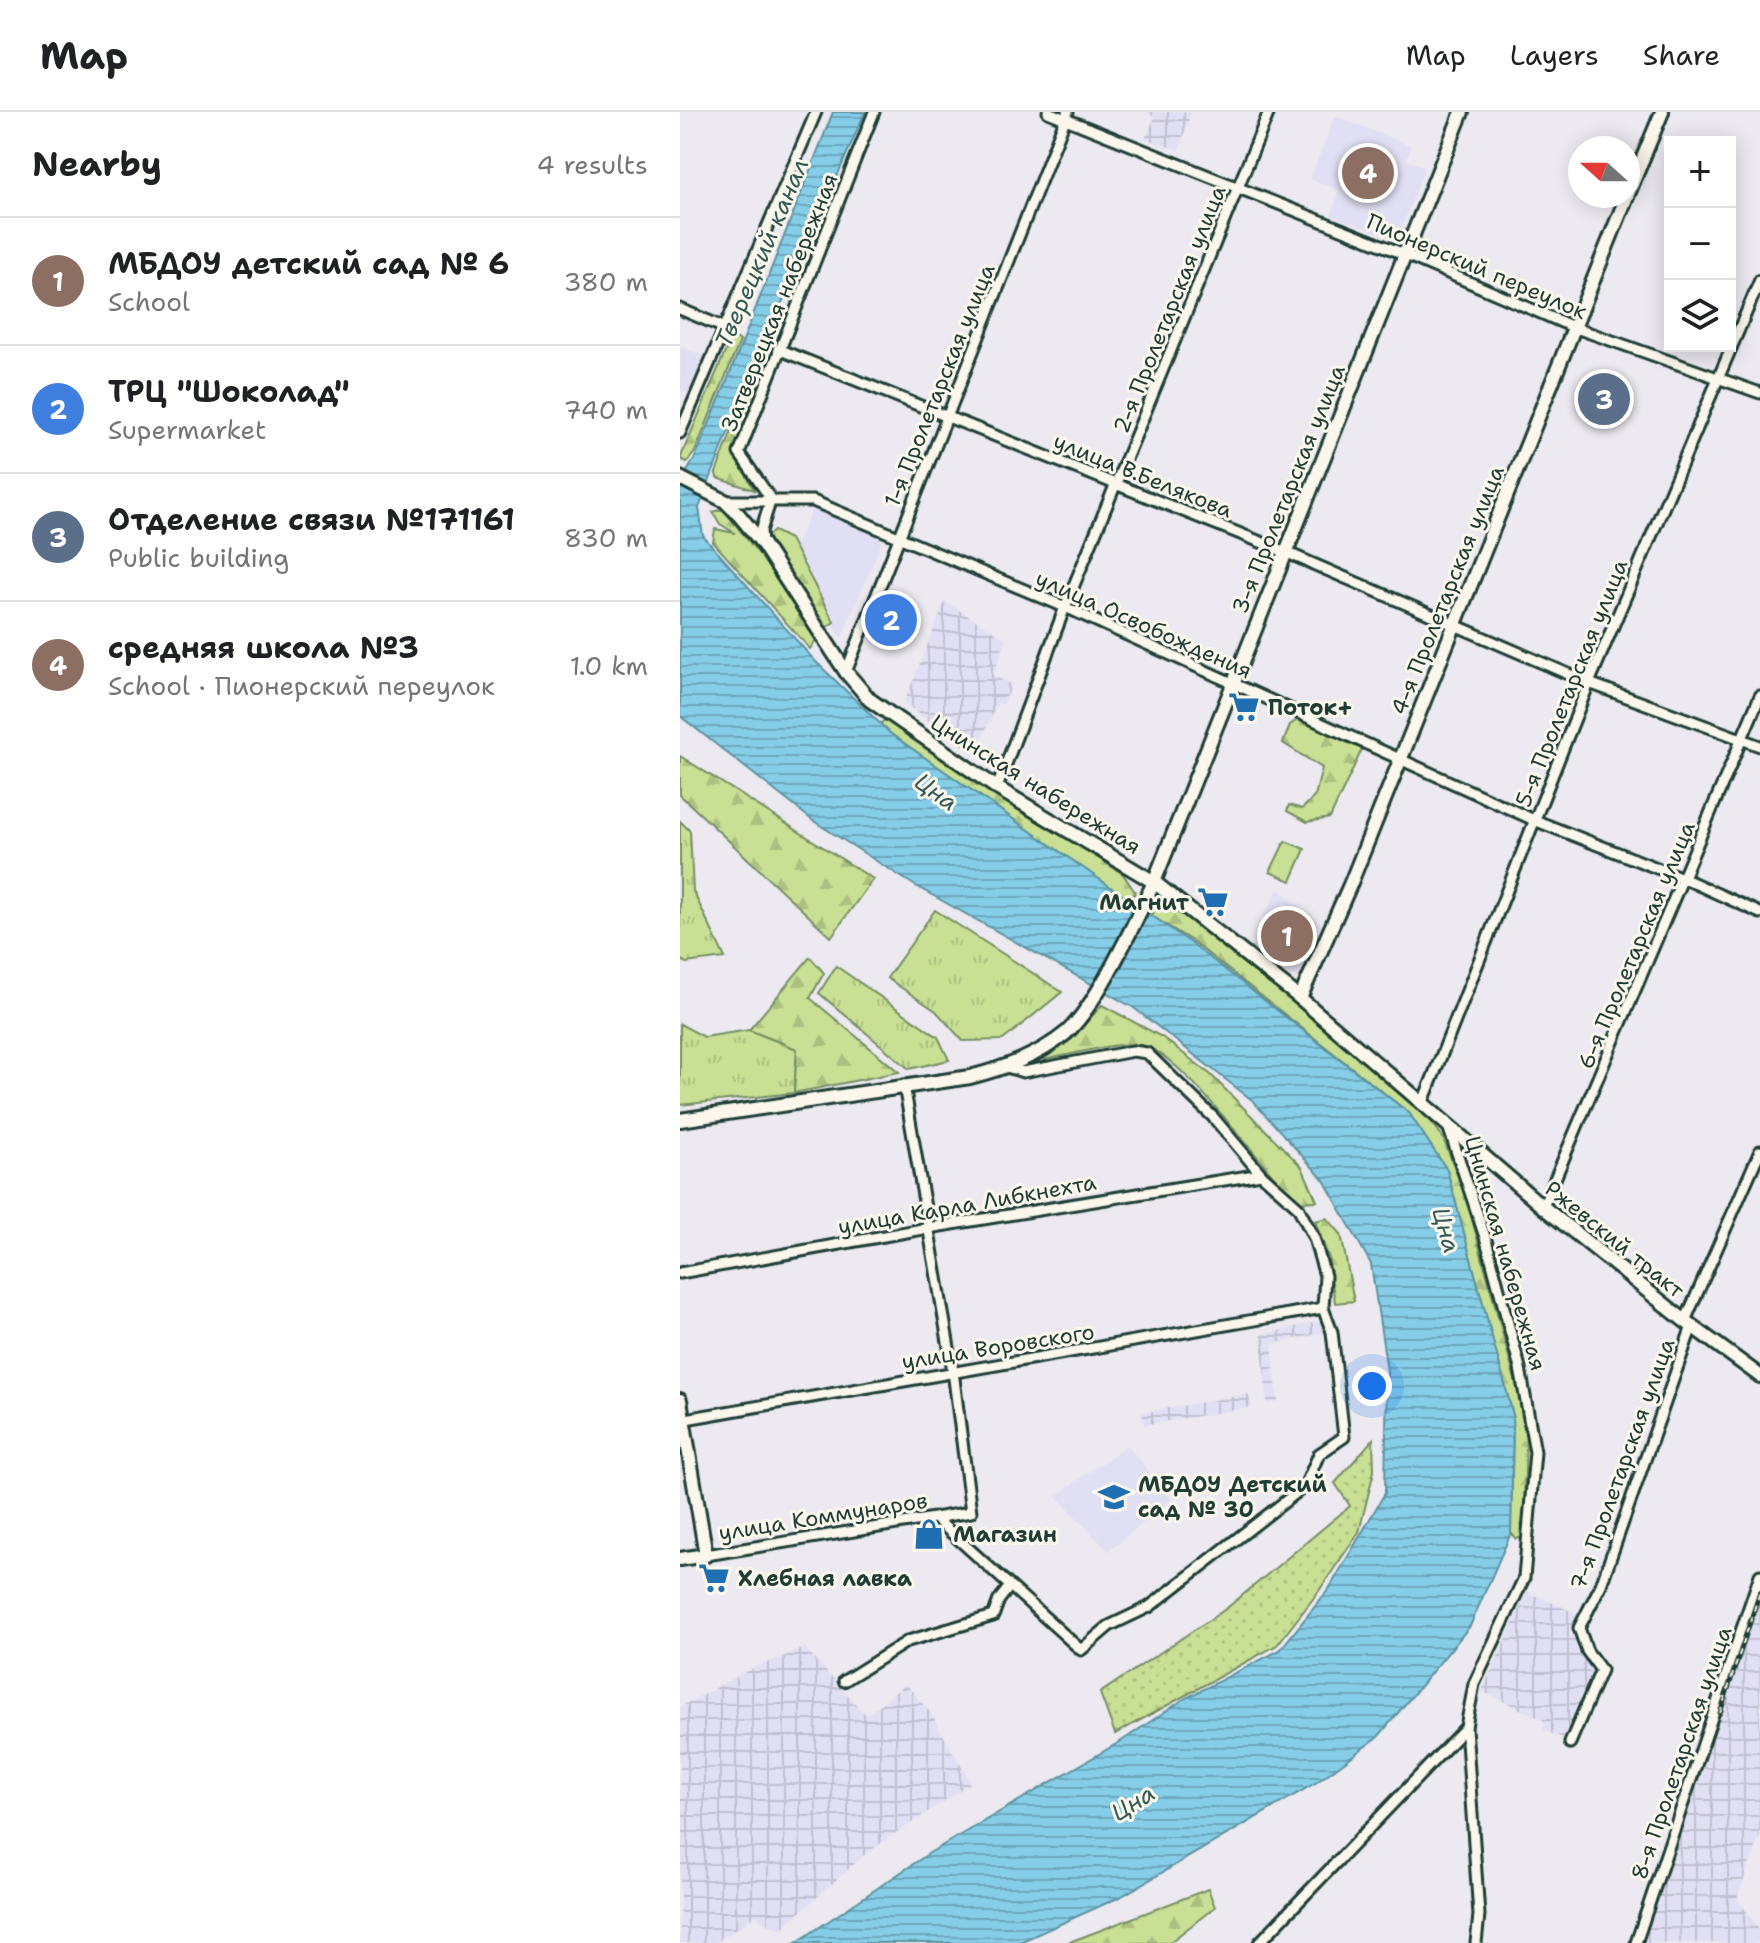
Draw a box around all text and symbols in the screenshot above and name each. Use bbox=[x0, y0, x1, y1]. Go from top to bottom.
text: Map bbox=[40, 30, 128, 81]
text: Map bbox=[1406, 36, 1466, 74]
text: Layers bbox=[1510, 36, 1599, 74]
text: Share bbox=[1643, 36, 1720, 74]
north arrow bbox=[1568, 136, 1640, 208]
map controls bbox=[1664, 136, 1736, 352]
button: + bbox=[1664, 136, 1736, 208]
text: Nearby bbox=[32, 141, 162, 187]
pin: 4 bbox=[1342, 143, 1394, 203]
text: 4 results bbox=[536, 147, 648, 182]
water label: Тверецкий канал bbox=[708, 154, 816, 352]
street label: Затверецкая набережная bbox=[714, 169, 845, 435]
street label: 2-я Пролетарская улица bbox=[1106, 181, 1233, 437]
street label: Пионерский переулок bbox=[1362, 207, 1592, 326]
button: − bbox=[1664, 208, 1736, 280]
text: МБДОУ детский сад № 6 bbox=[108, 243, 509, 284]
street label: 1-я Пролетарская улица bbox=[877, 259, 1002, 511]
text: 1 bbox=[52, 264, 64, 299]
text: 380 m bbox=[563, 264, 648, 299]
button: layers bbox=[1664, 280, 1736, 352]
text: School bbox=[108, 284, 190, 319]
street label: 3-я Пролетарская улица bbox=[1225, 360, 1352, 618]
pin: 3 bbox=[1578, 369, 1630, 429]
text: ТРЦ "Шоколад" bbox=[108, 371, 350, 412]
text: 2 bbox=[49, 392, 67, 427]
text: 740 m bbox=[563, 392, 648, 427]
text: Supermarket bbox=[108, 412, 266, 447]
street label: улица В.Белякова bbox=[1049, 426, 1237, 525]
street label: 4-я Пролетарская улица bbox=[1384, 461, 1511, 719]
text: Отделение связи №171161 bbox=[108, 499, 515, 540]
text: 3 bbox=[49, 520, 67, 555]
text: 830 m bbox=[564, 520, 648, 555]
text: Public building bbox=[108, 540, 289, 575]
street label: 5-я Пролетарская улица bbox=[1508, 555, 1635, 811]
street label: улица Освобождения bbox=[1031, 564, 1257, 685]
pin: 2 bbox=[865, 590, 917, 650]
text: средняя школа №3 bbox=[108, 627, 419, 668]
text: 4 bbox=[49, 648, 67, 683]
text: 1.0 km bbox=[570, 648, 648, 683]
text: School · Пионерский переулок bbox=[108, 668, 495, 703]
supermarket icon: Поток+ bbox=[1227, 690, 1261, 724]
place label: Поток+ bbox=[1268, 693, 1353, 722]
street label: Цнинская набережная bbox=[925, 708, 1146, 861]
water label: Цна bbox=[908, 765, 964, 819]
street label: 6-я Пролетарская улица bbox=[1571, 817, 1702, 1073]
supermarket icon: Магнит bbox=[1196, 885, 1230, 919]
place label: Магнит bbox=[1099, 888, 1190, 917]
pin: 1 bbox=[1261, 906, 1313, 966]
street label: Цнинская набережная bbox=[1458, 1132, 1553, 1374]
street label: улица Карла Либкнехта bbox=[836, 1167, 1099, 1242]
street label: Ржевский тракт bbox=[1539, 1174, 1691, 1305]
water label: Цна bbox=[1424, 1203, 1468, 1257]
street label: улица Воровского bbox=[900, 1317, 1096, 1376]
street label: 7-я Пролетарская улица bbox=[1563, 1334, 1682, 1594]
your location bbox=[1352, 1366, 1392, 1406]
place label: МБДОУ Детский сад № 30 bbox=[1138, 1470, 1327, 1524]
school or university icon: МБДОУ Детский сад № 30 bbox=[1097, 1480, 1131, 1514]
street label: улица Коммунаров bbox=[717, 1486, 930, 1547]
shop icon: Магазин bbox=[912, 1517, 946, 1551]
place label: Магазин bbox=[953, 1520, 1057, 1549]
supermarket icon: Хлебная лавка bbox=[697, 1561, 731, 1595]
place label: Хлебная лавка bbox=[738, 1564, 912, 1593]
street label: 8-я Пролетарская улица bbox=[1624, 1622, 1739, 1884]
water label: Цна bbox=[1105, 1777, 1161, 1829]

